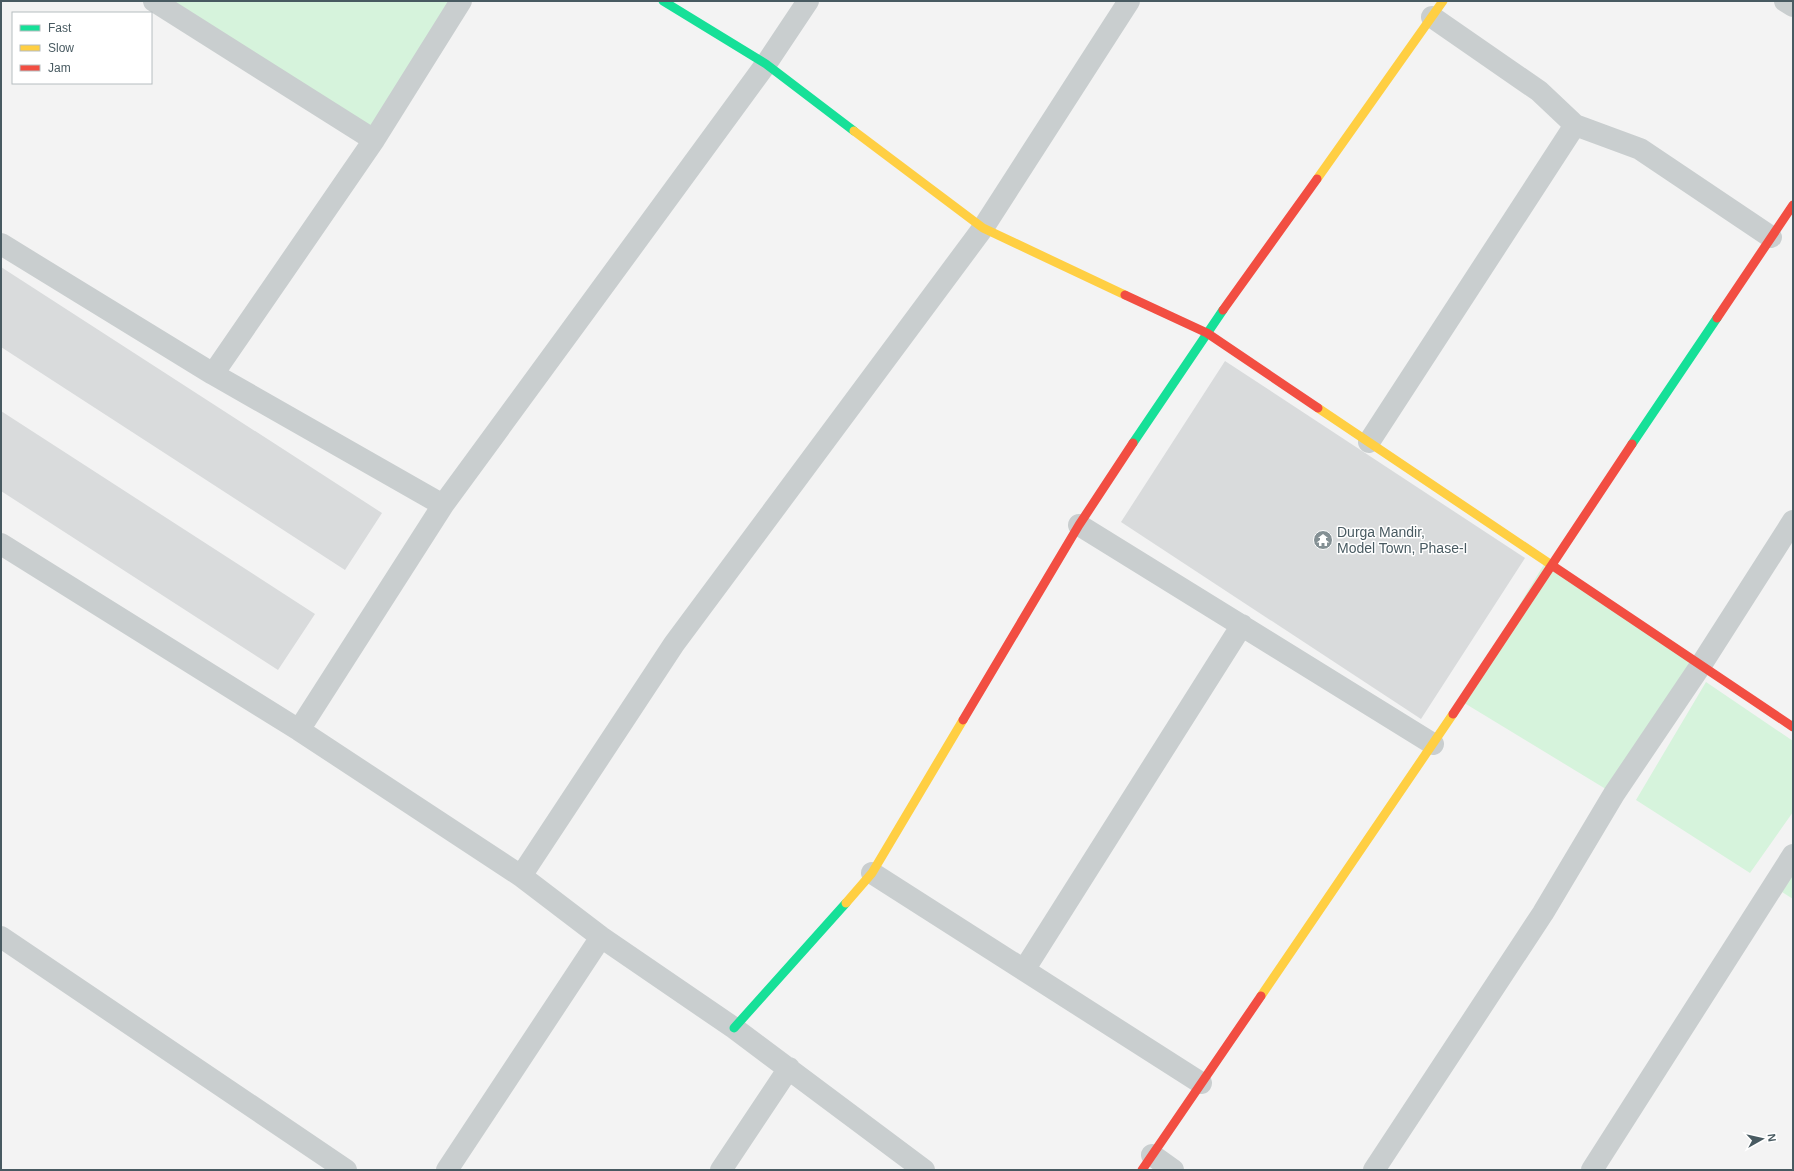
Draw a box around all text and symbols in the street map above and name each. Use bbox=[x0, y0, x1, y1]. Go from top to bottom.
legend bbox=[12, 12, 152, 84]
text: Fast bbox=[48, 21, 72, 35]
text: Slow bbox=[48, 41, 74, 55]
text: Jam bbox=[48, 61, 71, 75]
place label: Durga Mandir, Model Town, Phase-I bbox=[1337, 524, 1467, 556]
temple icon: Durga Mandir, Model Town, Phase-I bbox=[1312, 529, 1334, 551]
north arrow bbox=[1742, 1119, 1782, 1159]
text: N bbox=[1765, 1133, 1778, 1142]

